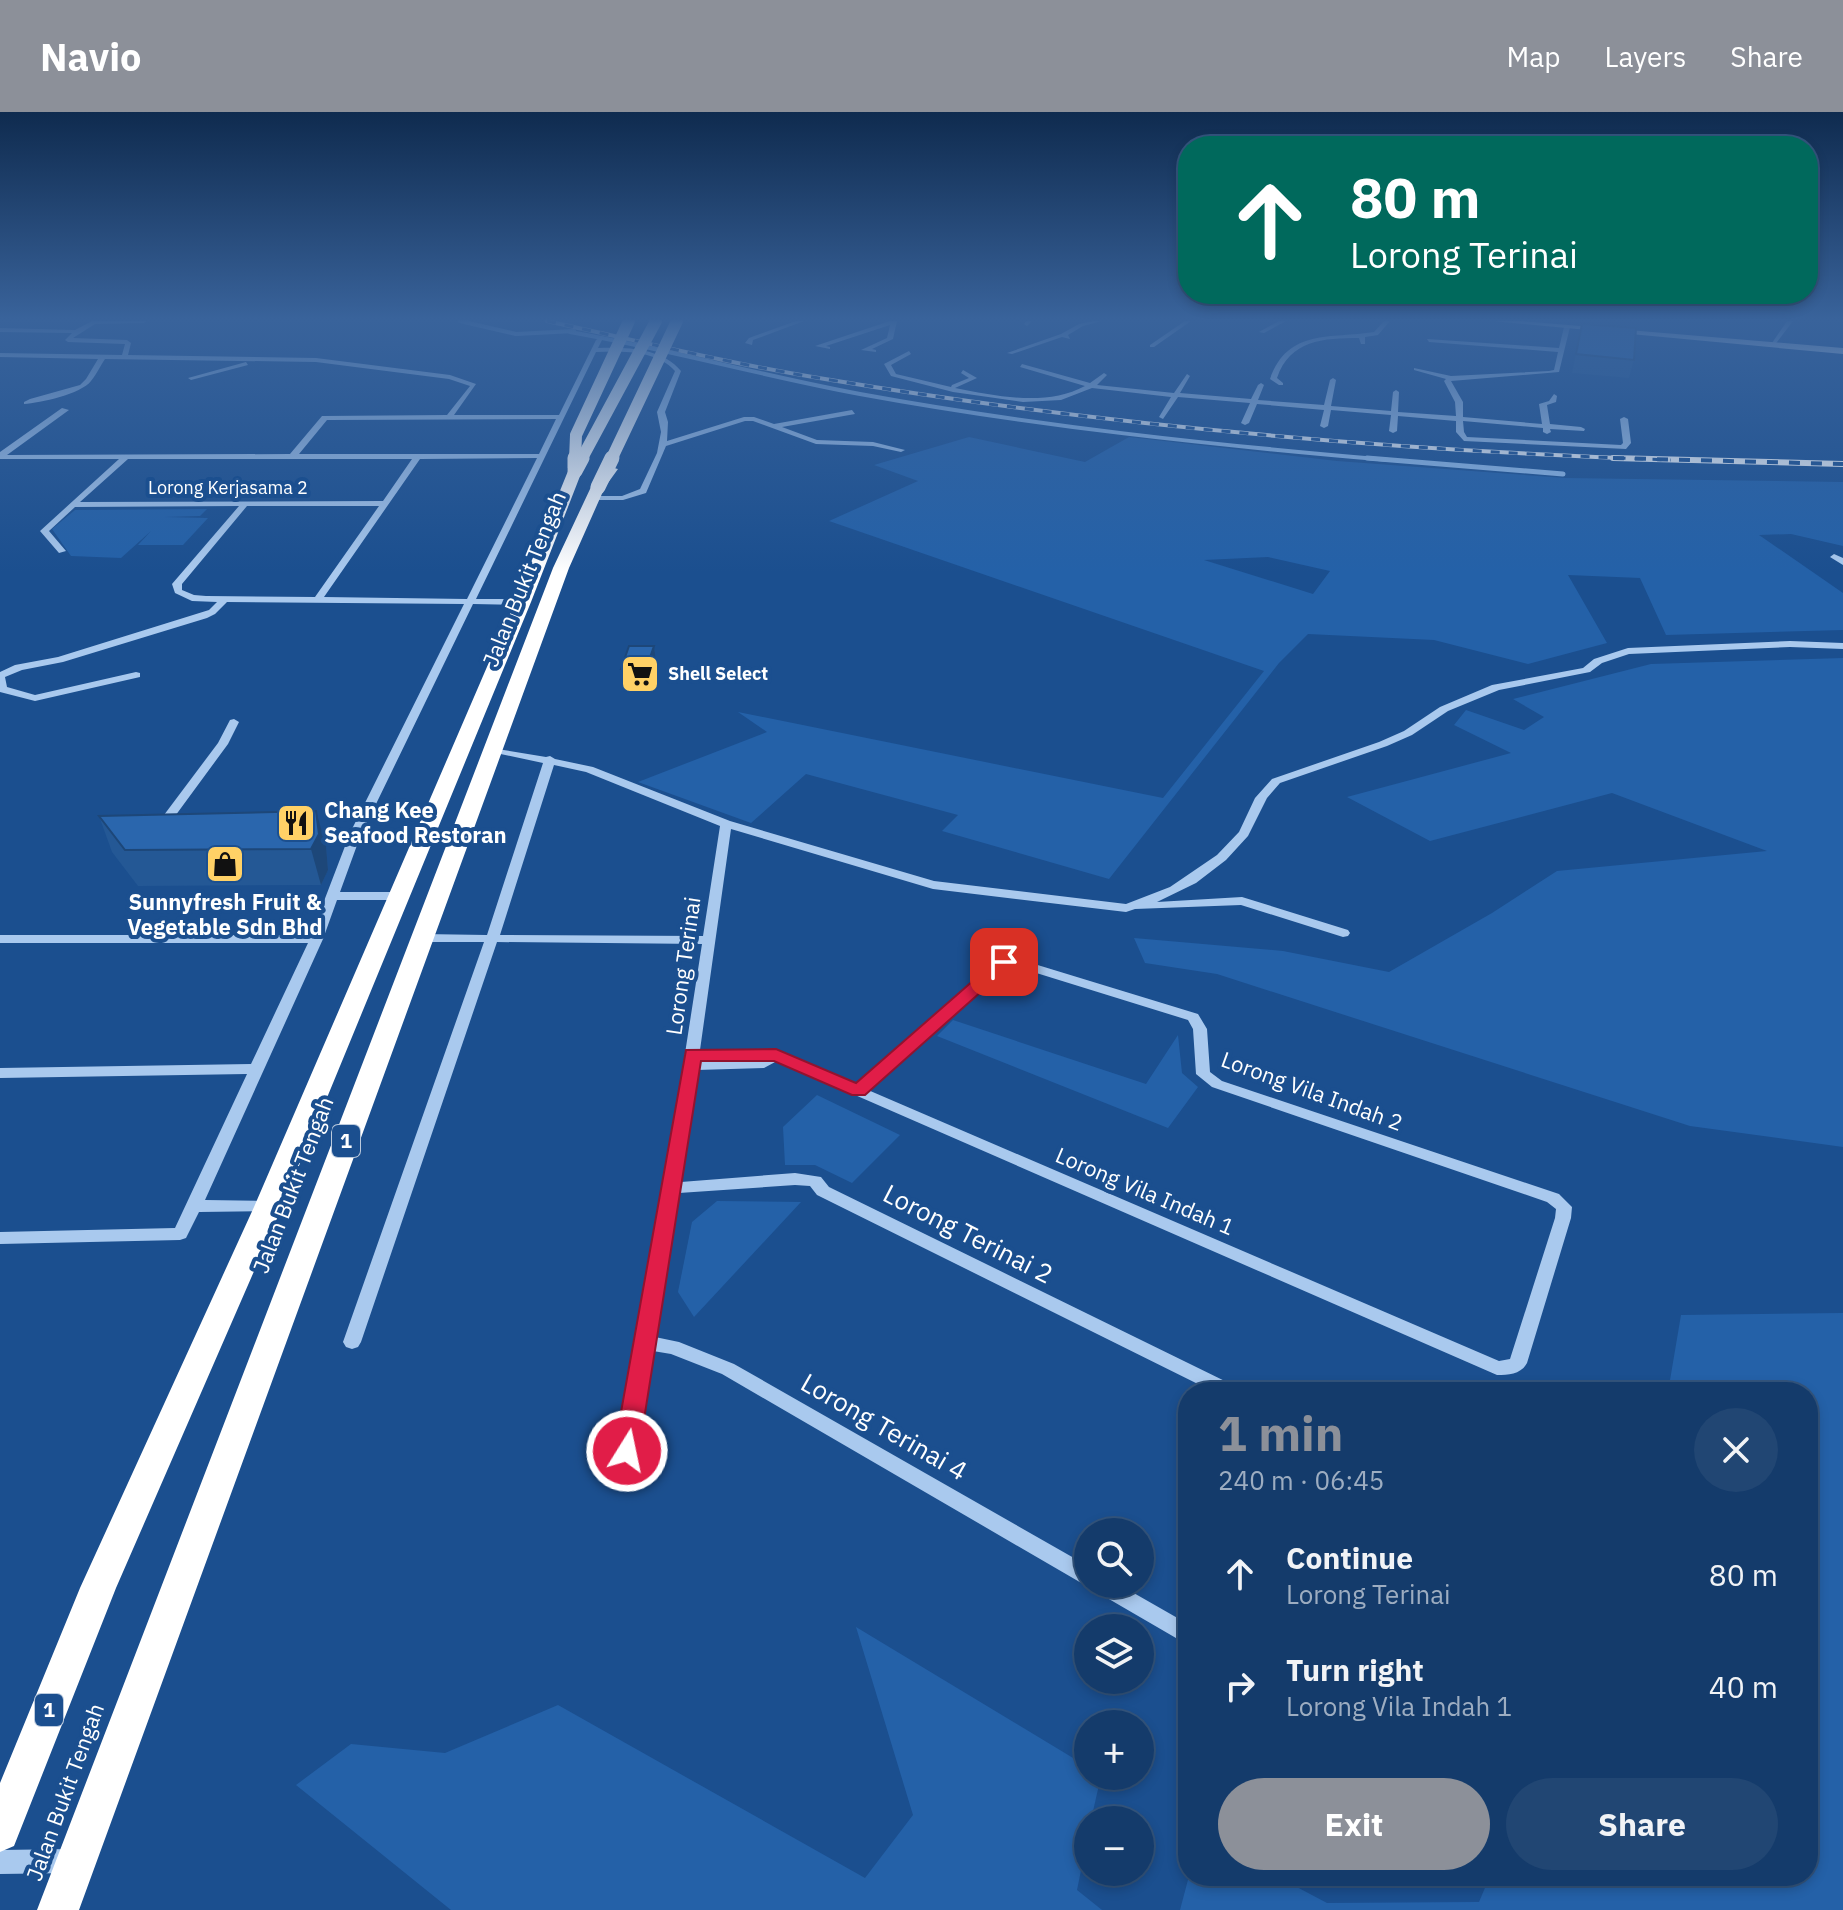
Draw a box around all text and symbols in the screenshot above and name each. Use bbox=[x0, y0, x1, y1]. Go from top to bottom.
text: Navio bbox=[40, 32, 142, 81]
text: Map bbox=[1506, 38, 1560, 75]
text: Layers bbox=[1604, 38, 1686, 75]
text: Share bbox=[1730, 38, 1803, 75]
text: 80 m bbox=[1350, 161, 1480, 233]
icon: ahead bbox=[1218, 168, 1322, 272]
text: Lorong Terinai bbox=[1350, 231, 1578, 278]
street label: Lorong Kerjasama 2 bbox=[148, 476, 308, 499]
street label: Jalan Bukit Tengah bbox=[475, 487, 572, 671]
supermarket icon: Shell Select bbox=[619, 653, 661, 695]
place label: Shell Select bbox=[668, 662, 768, 685]
place label: Chang Kee Seafood Restoran bbox=[324, 795, 507, 849]
restaurant icon: Chang Kee Seafood Restoran bbox=[275, 802, 317, 844]
shop icon: Sunnyfresh Fruit & Vegetable Sdn Bhd bbox=[204, 843, 246, 885]
place label: Sunnyfresh Fruit & Vegetable Sdn Bhd bbox=[127, 887, 323, 941]
street label: Lorong Terinai bbox=[658, 895, 707, 1037]
pin bbox=[970, 928, 1038, 996]
icon: arrive bbox=[982, 940, 1026, 984]
street label: Lorong Vila Indah 2 bbox=[1217, 1044, 1407, 1137]
street label: Jalan Bukit Tengah bbox=[246, 1092, 340, 1277]
road number: 1 bbox=[332, 1125, 360, 1157]
street label: Lorong Vila Indah 1 bbox=[1052, 1140, 1239, 1241]
street label: Lorong Terinai 2 bbox=[878, 1176, 1059, 1291]
street label: Lorong Terinai 4 bbox=[795, 1365, 974, 1487]
text: 1 min bbox=[1218, 1402, 1343, 1464]
button: close bbox=[1694, 1408, 1778, 1492]
position arrow bbox=[585, 1409, 669, 1493]
text: 240 m · 06:45 bbox=[1218, 1463, 1384, 1497]
map controls bbox=[1074, 1518, 1154, 1886]
button: search bbox=[1074, 1518, 1154, 1598]
text: Continue bbox=[1286, 1538, 1413, 1577]
icon: ahead bbox=[1218, 1552, 1262, 1596]
text: 80 m bbox=[1709, 1555, 1778, 1594]
text: Lorong Terinai bbox=[1286, 1577, 1451, 1611]
button: layers bbox=[1074, 1614, 1154, 1694]
text: Turn right bbox=[1286, 1650, 1424, 1689]
icon: right bbox=[1218, 1664, 1262, 1708]
text: 40 m bbox=[1709, 1667, 1778, 1706]
text: Lorong Vila Indah 1 bbox=[1286, 1689, 1512, 1723]
road number: 1 bbox=[35, 1694, 63, 1726]
street label: Jalan Bukit Tengah bbox=[19, 1699, 110, 1885]
button: + bbox=[1074, 1710, 1154, 1790]
button: Exit bbox=[1218, 1778, 1490, 1870]
button: Share bbox=[1506, 1778, 1778, 1870]
button: − bbox=[1074, 1806, 1154, 1886]

